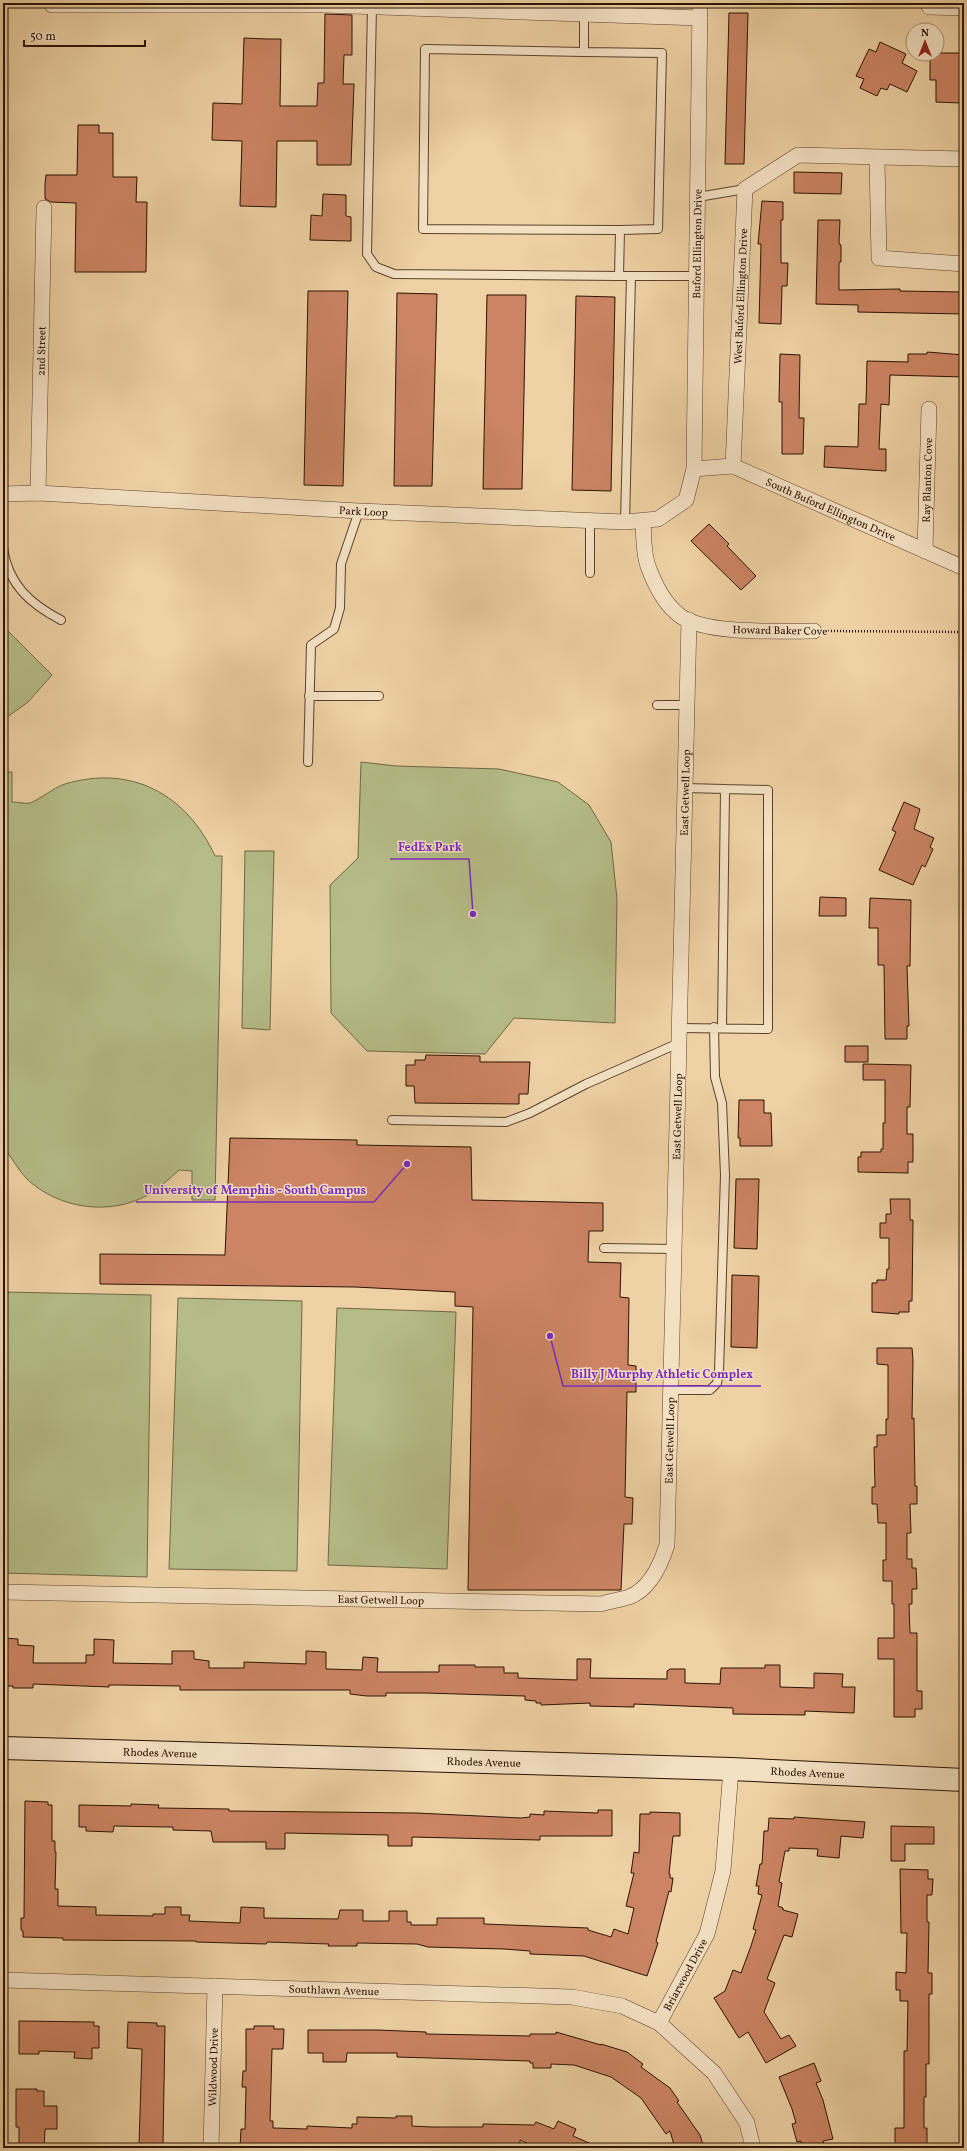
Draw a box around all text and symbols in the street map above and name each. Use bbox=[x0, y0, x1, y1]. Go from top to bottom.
scale bar bbox=[24, 22, 145, 48]
north arrow bbox=[905, 22, 945, 62]
text: N bbox=[921, 26, 929, 41]
text: 50 m bbox=[30, 29, 56, 45]
street label: Buford Ellington Drive bbox=[690, 189, 707, 299]
street label: West Buford Ellington Drive bbox=[731, 228, 752, 364]
street label: 2nd Street bbox=[34, 326, 51, 376]
street label: Ray Blanton Cove bbox=[920, 437, 937, 523]
street label: South Buford Ellington Drive bbox=[763, 475, 897, 546]
street label: Park Loop bbox=[339, 504, 388, 521]
street label: Howard Baker Cove bbox=[732, 623, 828, 640]
street label: East Getwell Loop bbox=[678, 749, 695, 836]
callout: FedEx Park bbox=[390, 835, 469, 859]
text: FedEx Park bbox=[398, 840, 463, 856]
street label: East Getwell Loop bbox=[670, 1073, 687, 1160]
callout: University of Memphis - South Campus bbox=[136, 1178, 374, 1202]
text: University of Memphis - South Campus bbox=[144, 1183, 367, 1199]
callout: Billy J Murphy Athletic Complex bbox=[563, 1362, 761, 1386]
text: Billy J Murphy Athletic Complex bbox=[571, 1367, 753, 1383]
street label: East Getwell Loop bbox=[662, 1397, 680, 1484]
street label: East Getwell Loop bbox=[337, 1593, 424, 1609]
street label: Rhodes Avenue bbox=[123, 1745, 197, 1763]
street label: Rhodes Avenue bbox=[446, 1755, 521, 1772]
street label: Rhodes Avenue bbox=[770, 1765, 845, 1783]
street label: Briarwood Drive bbox=[661, 1936, 712, 2014]
street label: Southlawn Avenue bbox=[288, 1983, 379, 2000]
street label: Wildwood Drive bbox=[206, 2027, 223, 2107]

